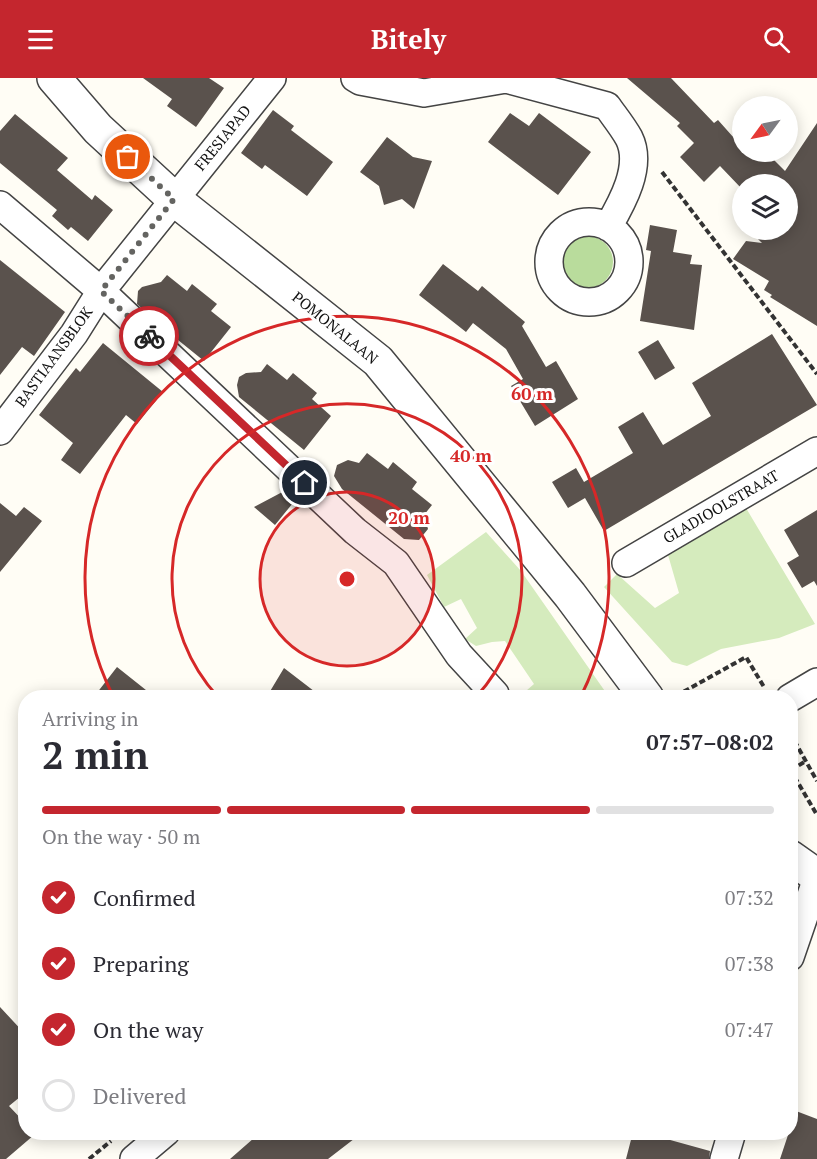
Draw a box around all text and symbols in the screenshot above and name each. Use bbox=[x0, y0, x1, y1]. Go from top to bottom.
text: Bitely bbox=[371, 21, 446, 57]
icon: menu bbox=[24, 23, 57, 56]
icon: search bbox=[760, 23, 793, 56]
north arrow bbox=[732, 96, 798, 162]
map controls bbox=[732, 96, 798, 240]
street label: FRESIAPAD bbox=[190, 100, 255, 174]
pin bbox=[102, 131, 153, 182]
icon: bag bbox=[111, 140, 144, 173]
button: layers bbox=[732, 174, 798, 240]
street label: POMONALAAN bbox=[289, 286, 383, 368]
street label: BASTIAANSBLOK bbox=[10, 302, 97, 411]
courier bbox=[119, 306, 179, 366]
icon: bike bbox=[133, 320, 166, 353]
text: 60 m bbox=[511, 381, 553, 405]
text: 40 m bbox=[450, 443, 492, 467]
pin bbox=[279, 457, 330, 508]
street label: GLADIOOLSTRAAT bbox=[659, 465, 782, 547]
icon: home bbox=[288, 466, 321, 499]
text: 20 m bbox=[388, 505, 430, 529]
centre of rings bbox=[337, 569, 357, 589]
text: Arriving in bbox=[42, 705, 138, 732]
text: 07:57–08:02 bbox=[646, 727, 774, 756]
text: 2 min bbox=[42, 728, 149, 780]
text: On the way · 50 m bbox=[42, 823, 200, 850]
icon: check bbox=[42, 881, 75, 914]
text: Confirmed bbox=[93, 883, 196, 912]
text: 07:32 bbox=[725, 884, 774, 911]
icon: check bbox=[42, 947, 75, 980]
text: Preparing bbox=[93, 949, 189, 978]
text: 07:38 bbox=[725, 950, 774, 977]
icon: check bbox=[42, 1013, 75, 1046]
text: On the way bbox=[93, 1015, 203, 1044]
text: 07:47 bbox=[725, 1016, 774, 1043]
text: Delivered bbox=[93, 1081, 186, 1110]

